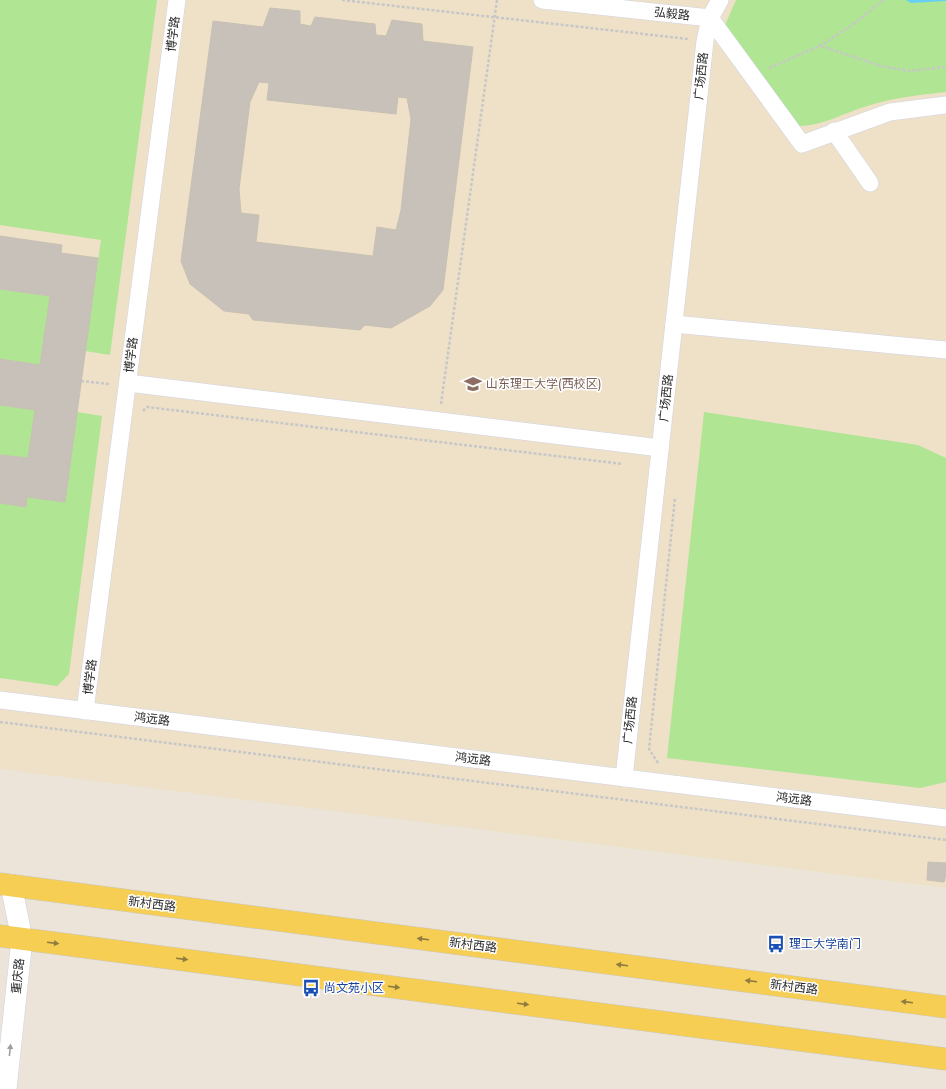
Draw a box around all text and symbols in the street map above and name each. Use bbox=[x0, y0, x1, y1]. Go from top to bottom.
street label: 弘毅路 bbox=[653, 3, 691, 25]
street label: 博学路 bbox=[162, 15, 184, 53]
street label: 广场西路 bbox=[690, 51, 712, 101]
street label: 博学路 bbox=[120, 336, 142, 374]
street label: 广场西路 bbox=[655, 373, 677, 423]
school or university icon: 山东理工大学(西校区) bbox=[463, 374, 483, 394]
place label: 山东理工大学(西校区) bbox=[486, 375, 601, 393]
street label: 博学路 bbox=[79, 658, 101, 696]
street label: 广场西路 bbox=[619, 695, 641, 745]
street label: 鸿远路 bbox=[133, 708, 171, 730]
street label: 鸿远路 bbox=[454, 748, 492, 770]
street label: 鸿远路 bbox=[775, 788, 813, 810]
street label: 新村西路 bbox=[127, 892, 177, 916]
street label: 新村西路 bbox=[448, 933, 498, 957]
bus stop icon: 理工大学南门 bbox=[766, 934, 786, 954]
place label: 理工大学南门 bbox=[789, 935, 861, 953]
one-way arrow bbox=[417, 936, 429, 942]
one-way arrow bbox=[47, 940, 59, 946]
one-way arrow bbox=[175, 956, 188, 962]
street label: 重庆路 bbox=[7, 957, 29, 995]
one-way arrow bbox=[616, 962, 628, 968]
street label: 新村西路 bbox=[769, 975, 819, 999]
bus stop icon: 尚文苑小区 bbox=[301, 978, 321, 998]
one-way arrow bbox=[745, 978, 757, 985]
place label: 尚文苑小区 bbox=[324, 979, 384, 997]
one-way arrow bbox=[388, 984, 400, 990]
one-way arrow bbox=[901, 999, 913, 1005]
one-way arrow bbox=[517, 1000, 529, 1007]
one-way arrow bbox=[7, 1044, 14, 1056]

